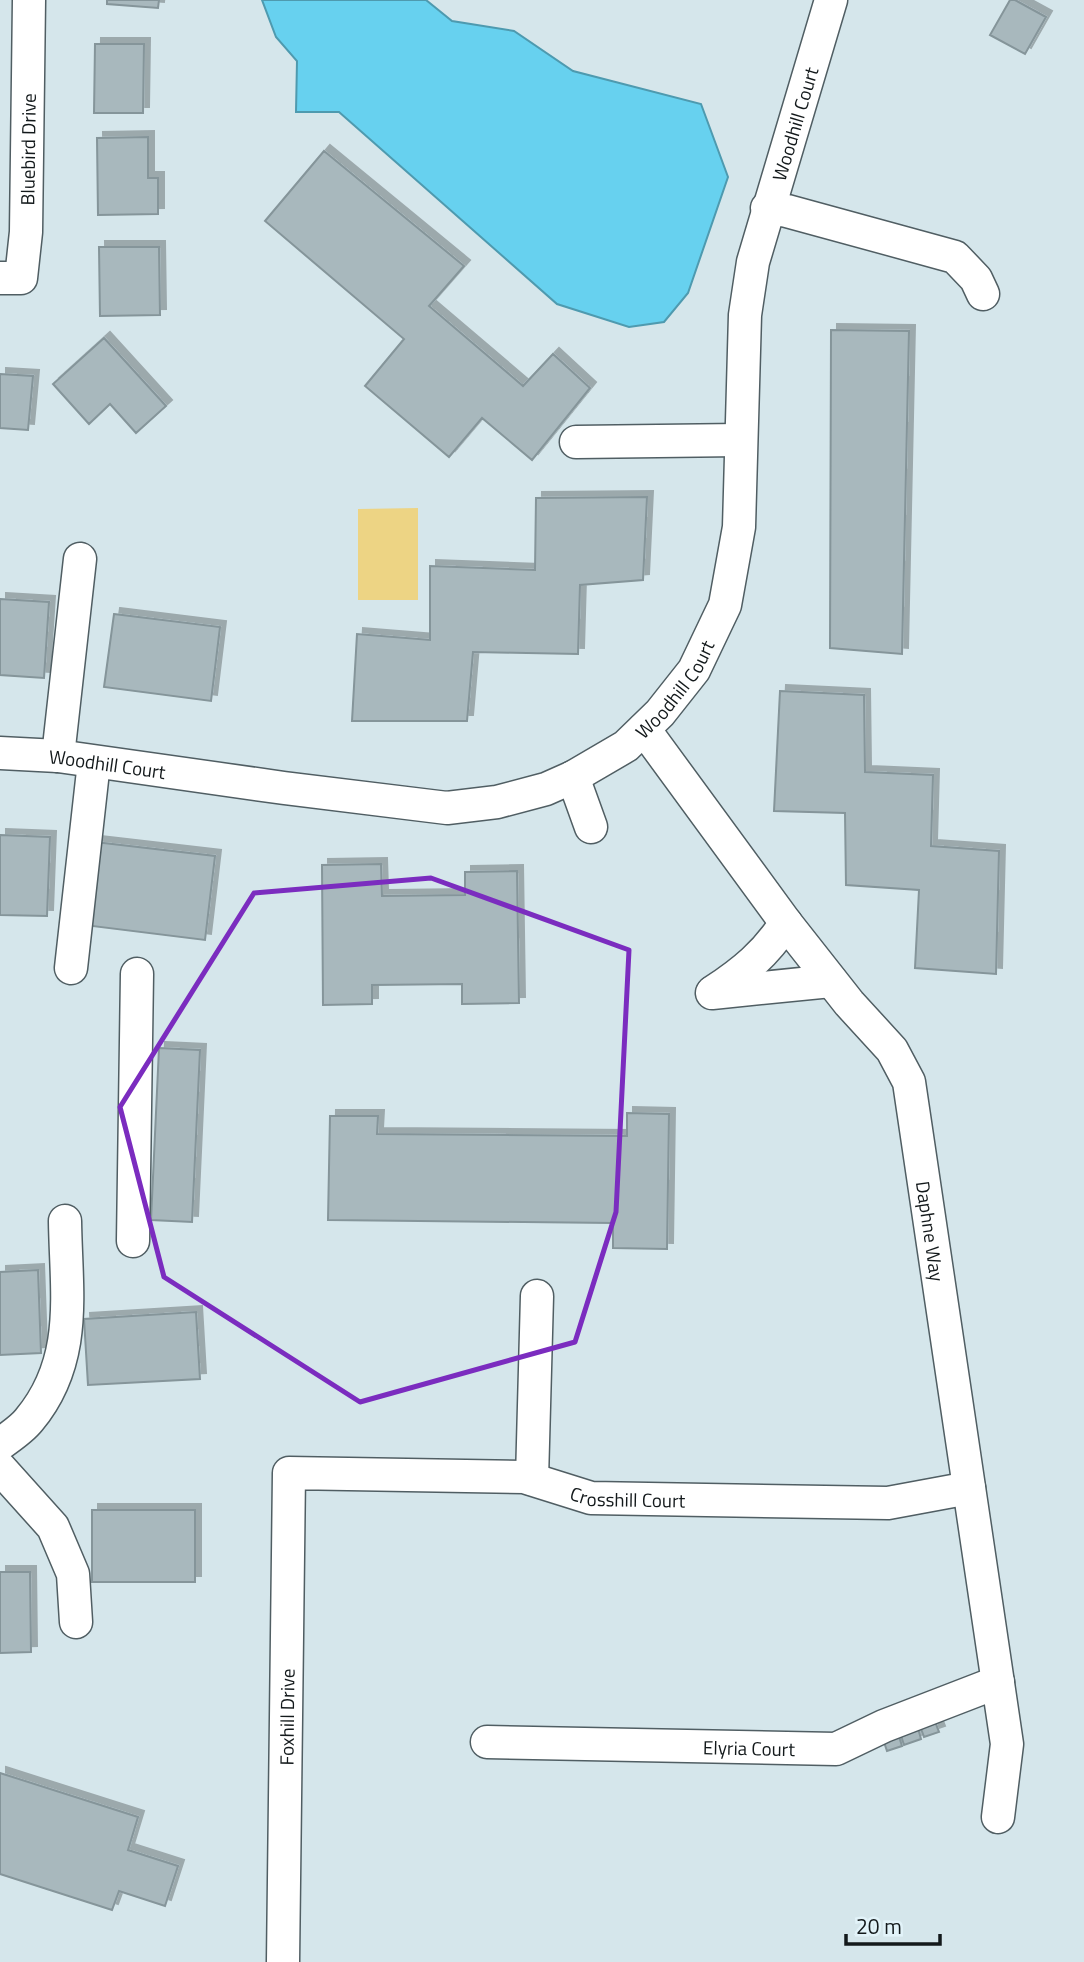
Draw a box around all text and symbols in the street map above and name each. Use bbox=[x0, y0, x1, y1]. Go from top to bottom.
street label: Woodhill Court bbox=[764, 63, 825, 184]
street label: Bluebird Drive bbox=[12, 93, 42, 206]
street label: Woodhill Court bbox=[628, 635, 721, 745]
street label: Woodhill Court bbox=[48, 741, 168, 786]
street label: Daphne Way bbox=[909, 1179, 953, 1283]
street label: Crosshill Court bbox=[567, 1478, 686, 1514]
street label: Foxhill Drive bbox=[271, 1668, 301, 1766]
street label: Elyria Court bbox=[703, 1732, 796, 1763]
scale bar bbox=[846, 1902, 940, 1946]
text: 20 m bbox=[856, 1910, 902, 1942]

